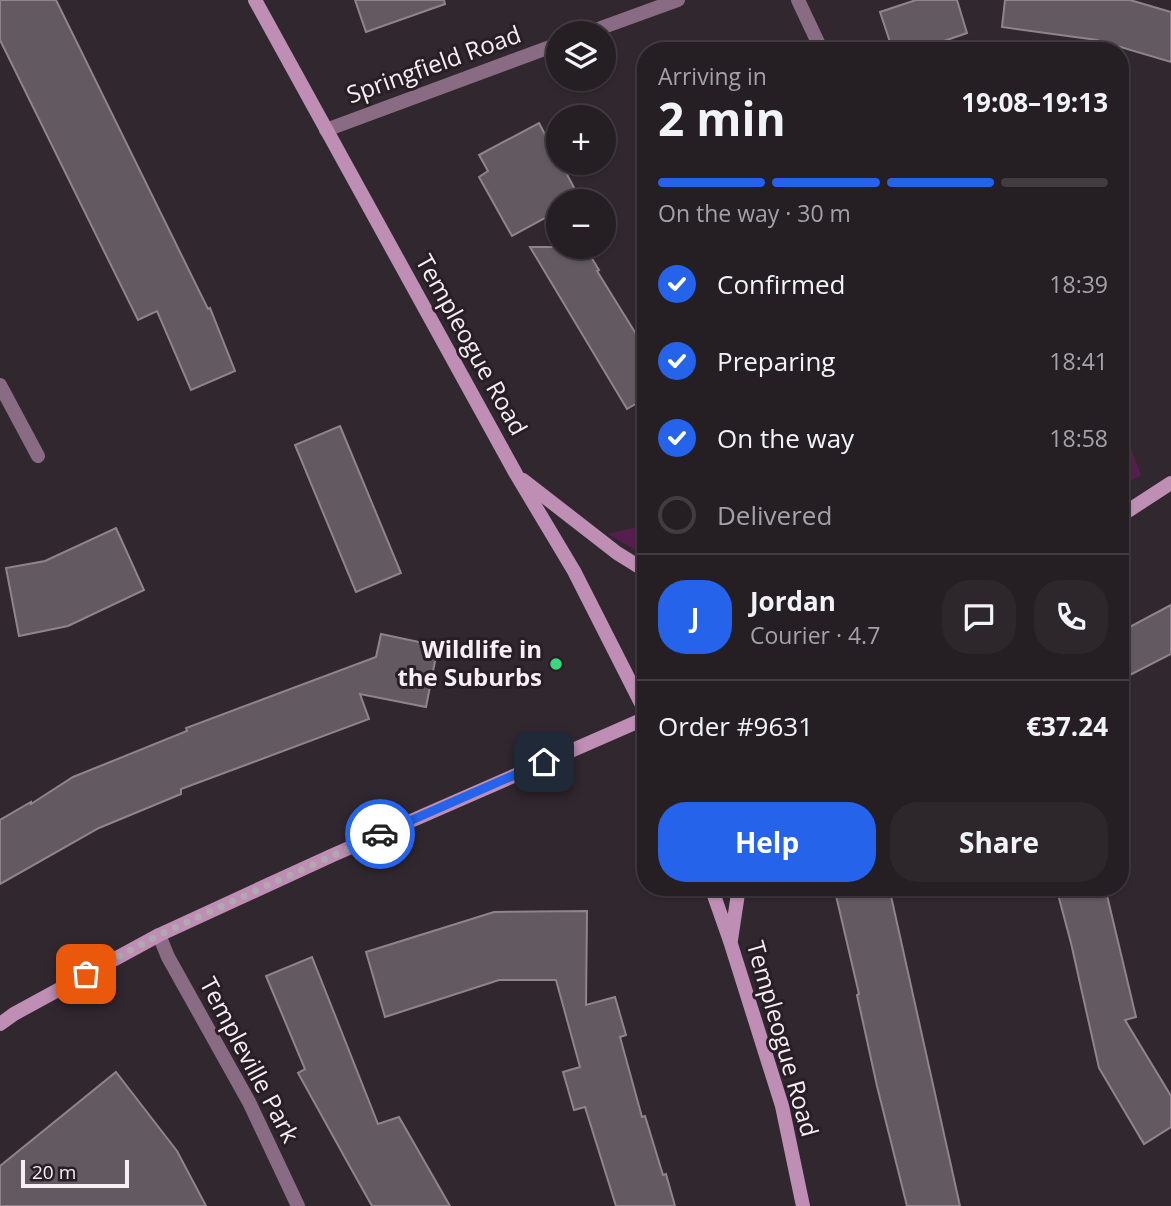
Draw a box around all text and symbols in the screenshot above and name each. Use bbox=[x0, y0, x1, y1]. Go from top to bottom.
street label: Springfield Road bbox=[342, 17, 525, 110]
map controls bbox=[546, 21, 616, 259]
button: layers bbox=[546, 21, 616, 91]
text: Arriving in bbox=[658, 60, 767, 92]
text: 19:08–19:13 bbox=[961, 84, 1108, 120]
text: 2 min bbox=[658, 87, 786, 149]
button: + bbox=[546, 105, 616, 175]
button: − bbox=[546, 189, 616, 259]
text: On the way · 30 m bbox=[658, 197, 851, 229]
street label: Templeogue Road bbox=[409, 248, 536, 441]
icon: check bbox=[658, 265, 696, 303]
text: Confirmed bbox=[717, 266, 845, 302]
text: 18:39 bbox=[1049, 268, 1108, 300]
icon: check bbox=[658, 342, 696, 380]
text: Preparing bbox=[717, 343, 835, 379]
text: 18:41 bbox=[1049, 345, 1108, 377]
icon: check bbox=[658, 419, 696, 457]
text: On the way bbox=[717, 420, 854, 456]
text: 18:58 bbox=[1049, 422, 1108, 454]
text: Delivered bbox=[717, 497, 832, 533]
button: chat bbox=[942, 580, 1016, 654]
button: phone bbox=[1034, 580, 1108, 654]
text: Jordan bbox=[750, 583, 836, 619]
text: J bbox=[691, 599, 699, 635]
text: Courier · 4.7 bbox=[750, 619, 880, 651]
place label: Wildlife in the Suburbs bbox=[397, 632, 542, 693]
marker: Wildlife in the Suburbs bbox=[548, 656, 564, 672]
text: Order #9631 bbox=[658, 708, 813, 744]
text: €37.24 bbox=[1026, 708, 1108, 744]
pin bbox=[514, 732, 574, 792]
icon: home bbox=[525, 743, 563, 781]
courier bbox=[345, 799, 415, 869]
button: Help bbox=[658, 802, 876, 882]
button: Share bbox=[890, 802, 1108, 882]
icon: car bbox=[361, 815, 399, 853]
street label: Templeogue Road bbox=[740, 937, 827, 1140]
pin bbox=[56, 944, 116, 1004]
icon: bag bbox=[67, 955, 105, 993]
street label: Templeville Park bbox=[193, 971, 308, 1148]
scale bar bbox=[21, 1157, 130, 1189]
text: 20 m bbox=[32, 1159, 76, 1185]

